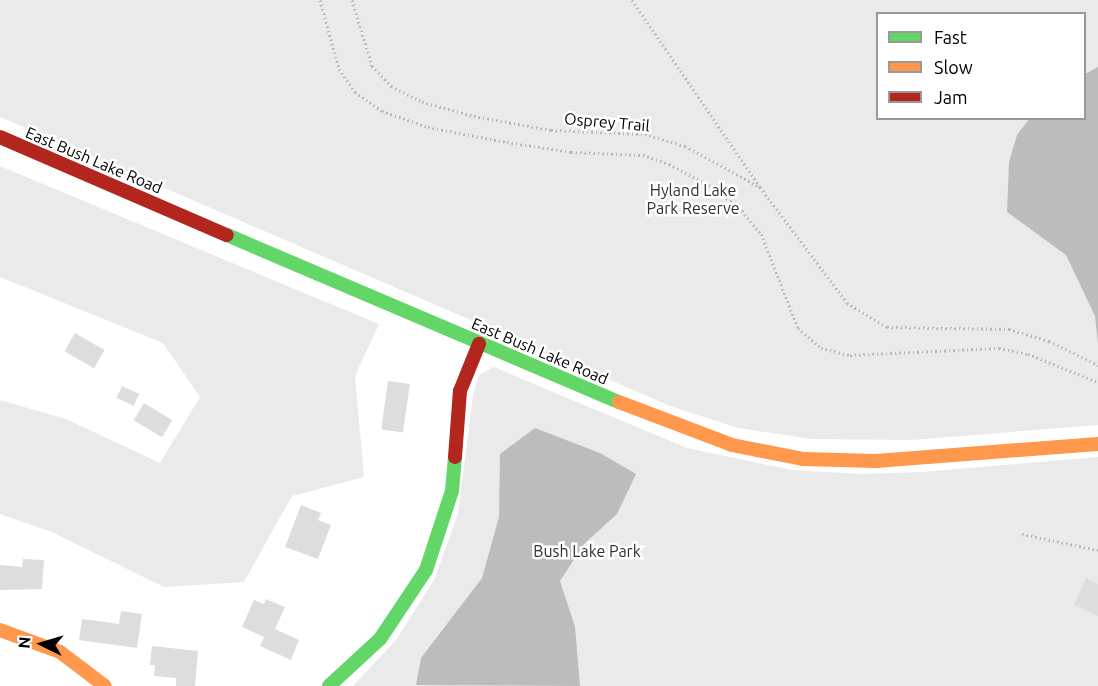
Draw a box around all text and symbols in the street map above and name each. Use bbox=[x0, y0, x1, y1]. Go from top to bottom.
legend bbox=[876, 12, 1086, 120]
text: Fast bbox=[934, 27, 967, 47]
text: Slow bbox=[934, 57, 973, 77]
text: Jam bbox=[934, 87, 968, 107]
street label: Osprey Trail bbox=[563, 109, 651, 135]
street label: East Bush Lake Road bbox=[23, 123, 165, 197]
park label: Hyland Lake Park Reserve bbox=[646, 180, 740, 218]
street label: East Bush Lake Road bbox=[469, 314, 611, 388]
park label: Bush Lake Park bbox=[533, 541, 641, 561]
north arrow bbox=[12, 614, 72, 674]
text: N bbox=[15, 636, 34, 649]

